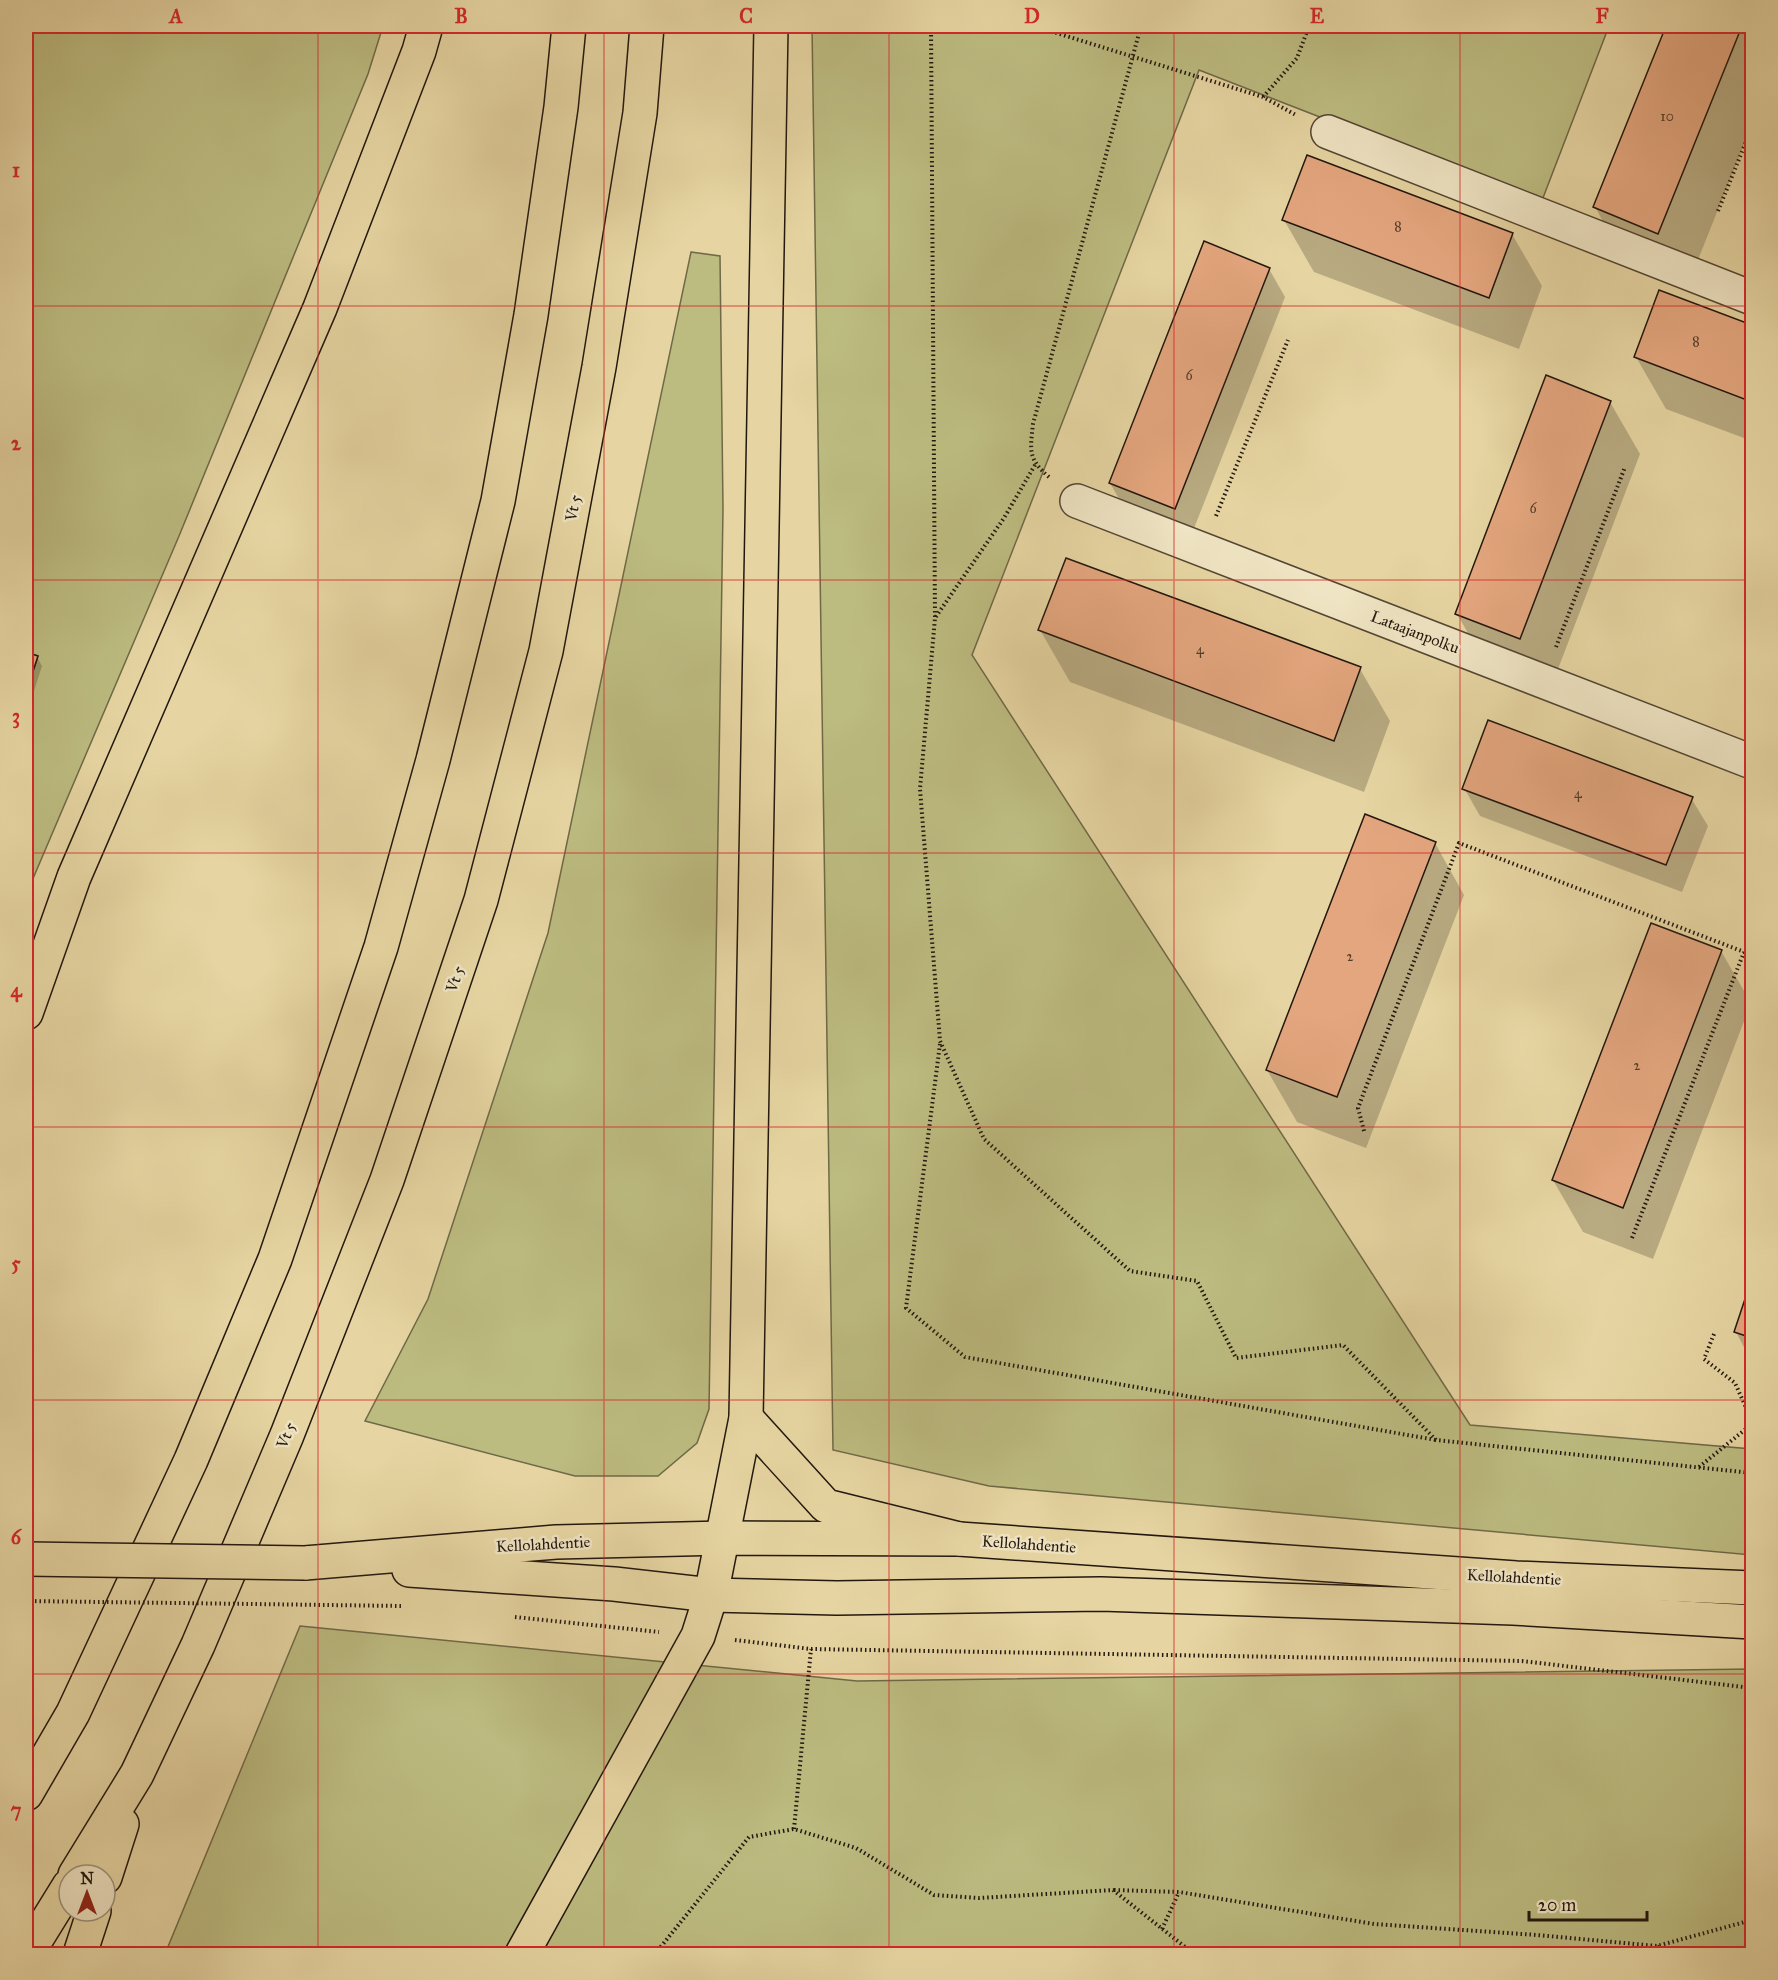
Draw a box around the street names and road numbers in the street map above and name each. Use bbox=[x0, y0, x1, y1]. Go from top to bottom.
street label: Vt 5 bbox=[561, 493, 585, 524]
street label: Lataajanpolku bbox=[1368, 606, 1462, 658]
street label: Vt 5 bbox=[441, 963, 468, 996]
street label: Vt 5 bbox=[272, 1419, 300, 1452]
street label: Kellolahdentie bbox=[981, 1531, 1077, 1557]
street label: Kellolahdentie bbox=[495, 1532, 591, 1556]
street label: Kellolahdentie bbox=[1466, 1565, 1562, 1589]

